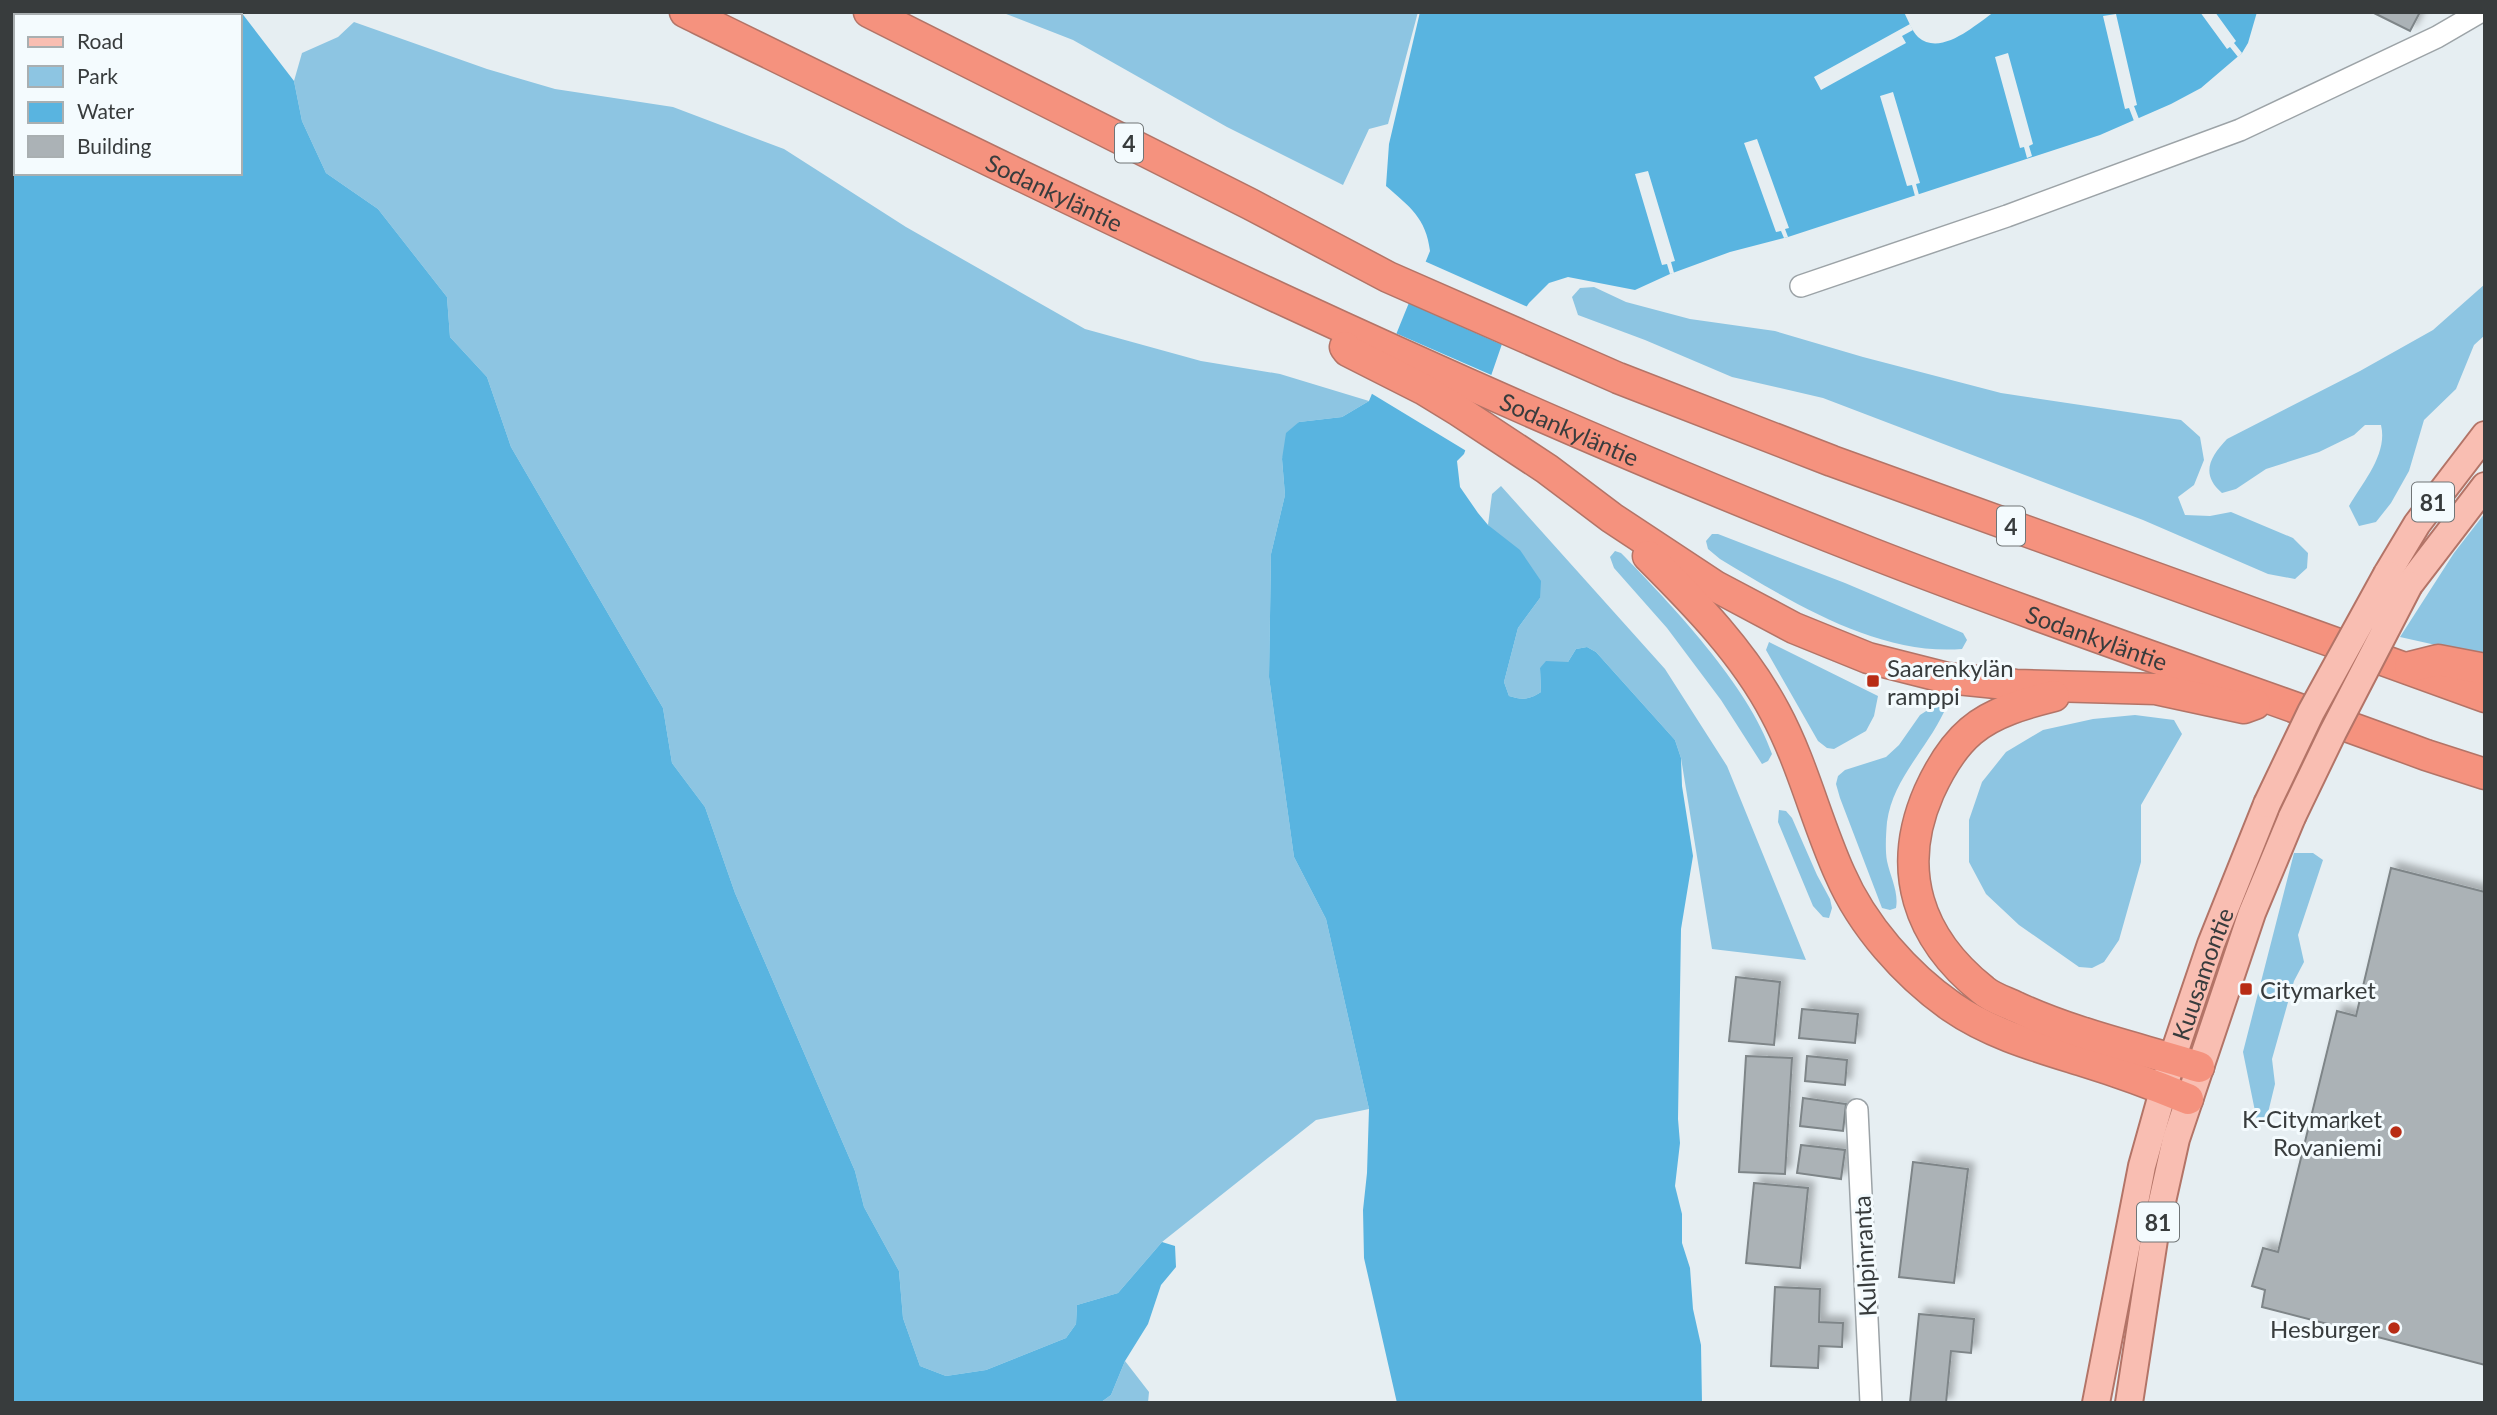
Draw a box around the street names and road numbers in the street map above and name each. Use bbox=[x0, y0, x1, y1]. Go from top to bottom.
road number: 4 bbox=[1115, 124, 1143, 162]
street label: Sodankyläntie bbox=[981, 147, 1128, 237]
street label: Sodankyläntie bbox=[1496, 386, 1643, 471]
road number: 81 bbox=[2412, 482, 2454, 522]
road number: 4 bbox=[1997, 506, 2025, 546]
street label: Sodankyläntie bbox=[2022, 598, 2172, 676]
street label: Kuusamontie bbox=[2165, 903, 2239, 1044]
street label: Kulpinranta bbox=[1846, 1195, 1882, 1317]
road number: 81 bbox=[2137, 1203, 2179, 1242]

